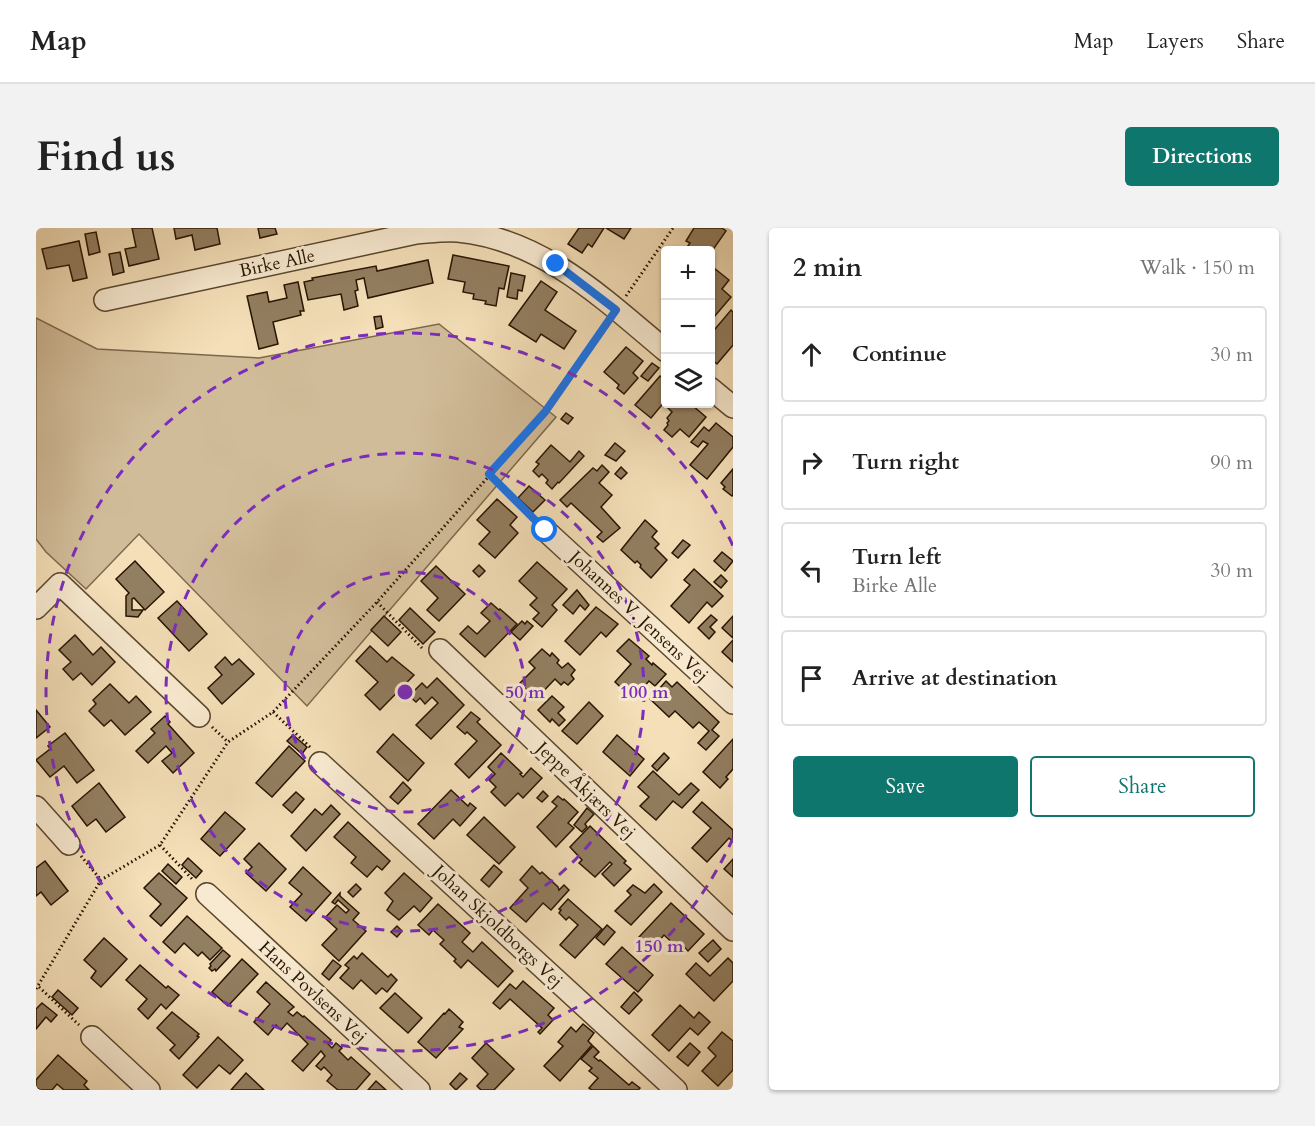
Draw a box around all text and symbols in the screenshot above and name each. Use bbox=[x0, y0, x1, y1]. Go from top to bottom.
text: Map bbox=[30, 22, 87, 60]
text: Map bbox=[1074, 27, 1114, 56]
text: Layers bbox=[1147, 27, 1204, 56]
text: Share bbox=[1237, 27, 1285, 56]
button: Directions bbox=[1125, 127, 1279, 186]
text: Find us bbox=[36, 128, 176, 185]
street label: Birke Alle bbox=[237, 243, 317, 284]
map controls bbox=[661, 246, 715, 408]
button: + bbox=[661, 246, 715, 300]
route end bbox=[542, 250, 568, 276]
text: 2 min bbox=[793, 250, 862, 285]
text: Walk · 150 m bbox=[1140, 254, 1255, 281]
button: − bbox=[661, 300, 715, 354]
icon: ahead bbox=[795, 338, 828, 371]
text: Continue bbox=[852, 339, 947, 369]
text: 30 m bbox=[1210, 341, 1253, 368]
button: layers bbox=[661, 354, 715, 408]
icon: right bbox=[795, 446, 828, 479]
text: Turn right bbox=[852, 447, 959, 477]
text: 90 m bbox=[1210, 449, 1253, 476]
route start bbox=[531, 516, 557, 542]
text: Turn left bbox=[852, 542, 941, 572]
street label: Johannes V. Jensens Vej bbox=[561, 543, 714, 688]
icon: left bbox=[795, 554, 828, 587]
text: 30 m bbox=[1210, 557, 1253, 584]
text: Birke Alle bbox=[852, 572, 937, 599]
icon: arrive bbox=[795, 662, 828, 695]
text: Arrive at destination bbox=[852, 663, 1057, 693]
text: 50 m bbox=[505, 680, 545, 705]
text: 100 m bbox=[619, 680, 669, 705]
centre of rings bbox=[395, 682, 415, 702]
street label: Jeppe Åkjærs Vej bbox=[528, 734, 641, 844]
button: Save bbox=[793, 756, 1018, 817]
button: Share bbox=[1030, 756, 1255, 817]
street label: Johan Skjoldborgs Vej bbox=[425, 857, 568, 993]
text: 150 m bbox=[634, 934, 684, 959]
street label: Hans Povlsens Vej bbox=[253, 936, 372, 1049]

